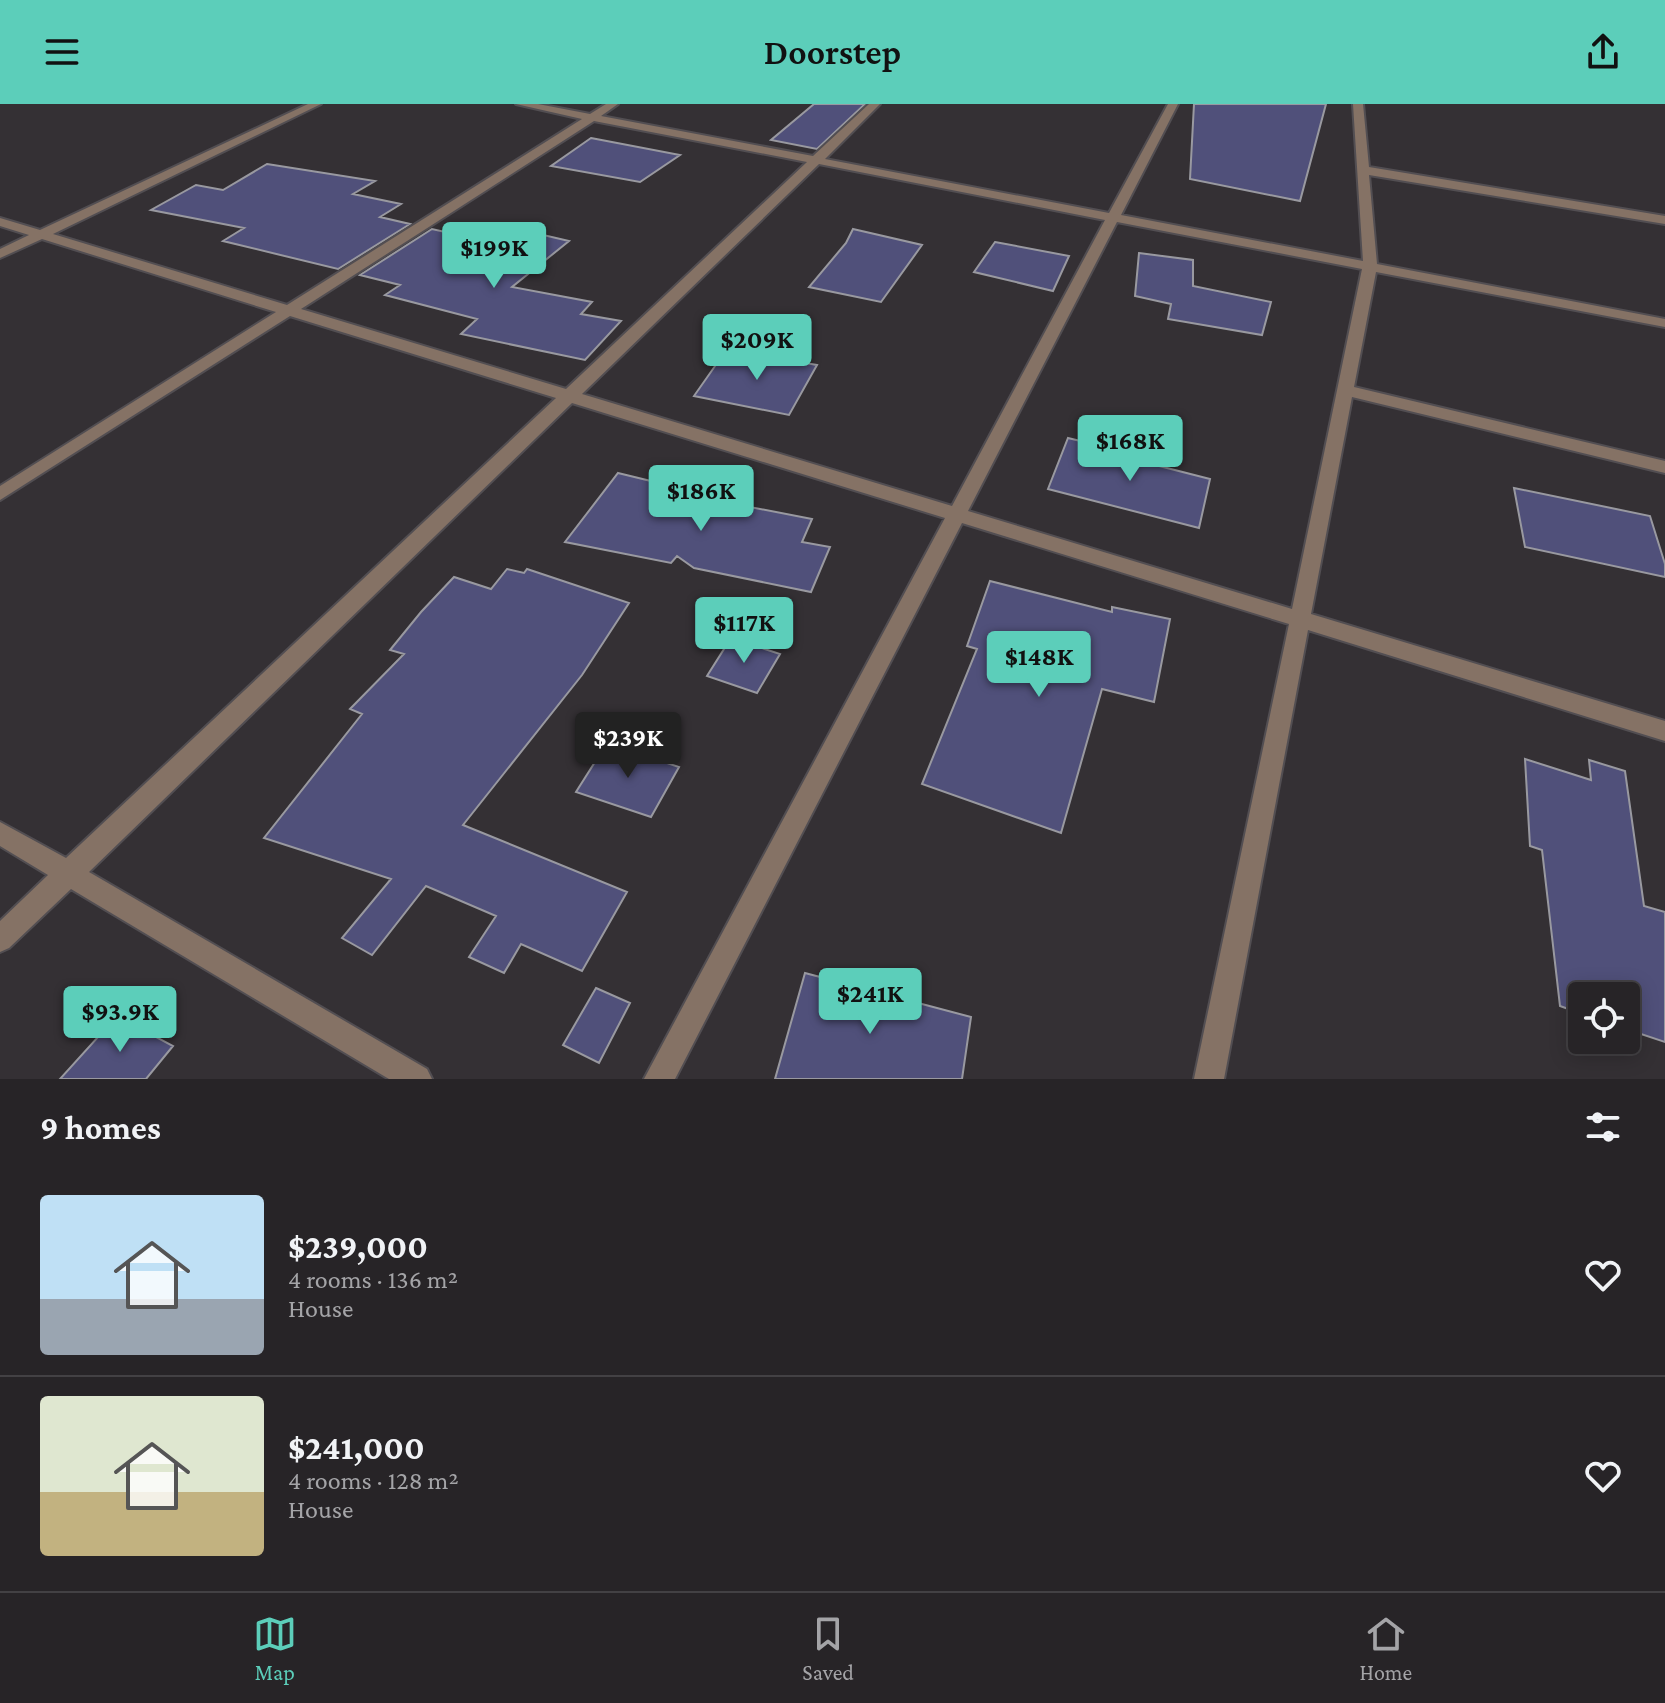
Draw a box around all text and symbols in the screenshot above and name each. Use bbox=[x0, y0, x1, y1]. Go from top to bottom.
icon: menu bbox=[40, 30, 84, 74]
icon: share bbox=[1581, 30, 1625, 74]
text: Doorstep bbox=[764, 32, 901, 72]
pin: $199K bbox=[438, 222, 550, 290]
text: $199K bbox=[460, 233, 528, 262]
pin: $209K bbox=[701, 314, 813, 382]
text: $209K bbox=[721, 325, 793, 354]
pin: $168K bbox=[1074, 415, 1186, 483]
text: $168K bbox=[1096, 426, 1164, 455]
pin: $186K bbox=[645, 465, 757, 533]
text: $186K bbox=[667, 476, 735, 505]
pin: $117K bbox=[688, 597, 800, 665]
text: $117K bbox=[713, 608, 775, 637]
pin: $148K bbox=[983, 631, 1095, 699]
text: $148K bbox=[1005, 642, 1073, 671]
pin: $239K bbox=[572, 712, 684, 780]
text: $239K bbox=[593, 723, 663, 752]
pin: $241K bbox=[814, 968, 926, 1036]
text: $241K bbox=[837, 979, 903, 1008]
map controls bbox=[1568, 982, 1640, 1054]
button: locate bbox=[1568, 982, 1640, 1054]
pin: $93.9K bbox=[55, 986, 185, 1054]
text: $93.9K bbox=[81, 997, 159, 1026]
icon: filters bbox=[1581, 1105, 1625, 1149]
text: 9 homes bbox=[40, 1109, 161, 1146]
icon: home bbox=[104, 1227, 200, 1323]
text: $239,000 bbox=[288, 1228, 428, 1265]
icon: heart bbox=[1581, 1253, 1625, 1297]
text: 4 rooms · 136 m² bbox=[288, 1265, 458, 1294]
text: House bbox=[288, 1294, 353, 1323]
icon: home bbox=[104, 1428, 200, 1524]
text: $241,000 bbox=[288, 1429, 425, 1466]
icon: heart bbox=[1581, 1454, 1625, 1498]
text: 4 rooms · 128 m² bbox=[288, 1466, 459, 1495]
text: House bbox=[288, 1495, 353, 1524]
tab: Map bbox=[253, 1612, 297, 1685]
tab: Saved bbox=[802, 1612, 854, 1685]
tab: Home bbox=[1360, 1612, 1412, 1685]

